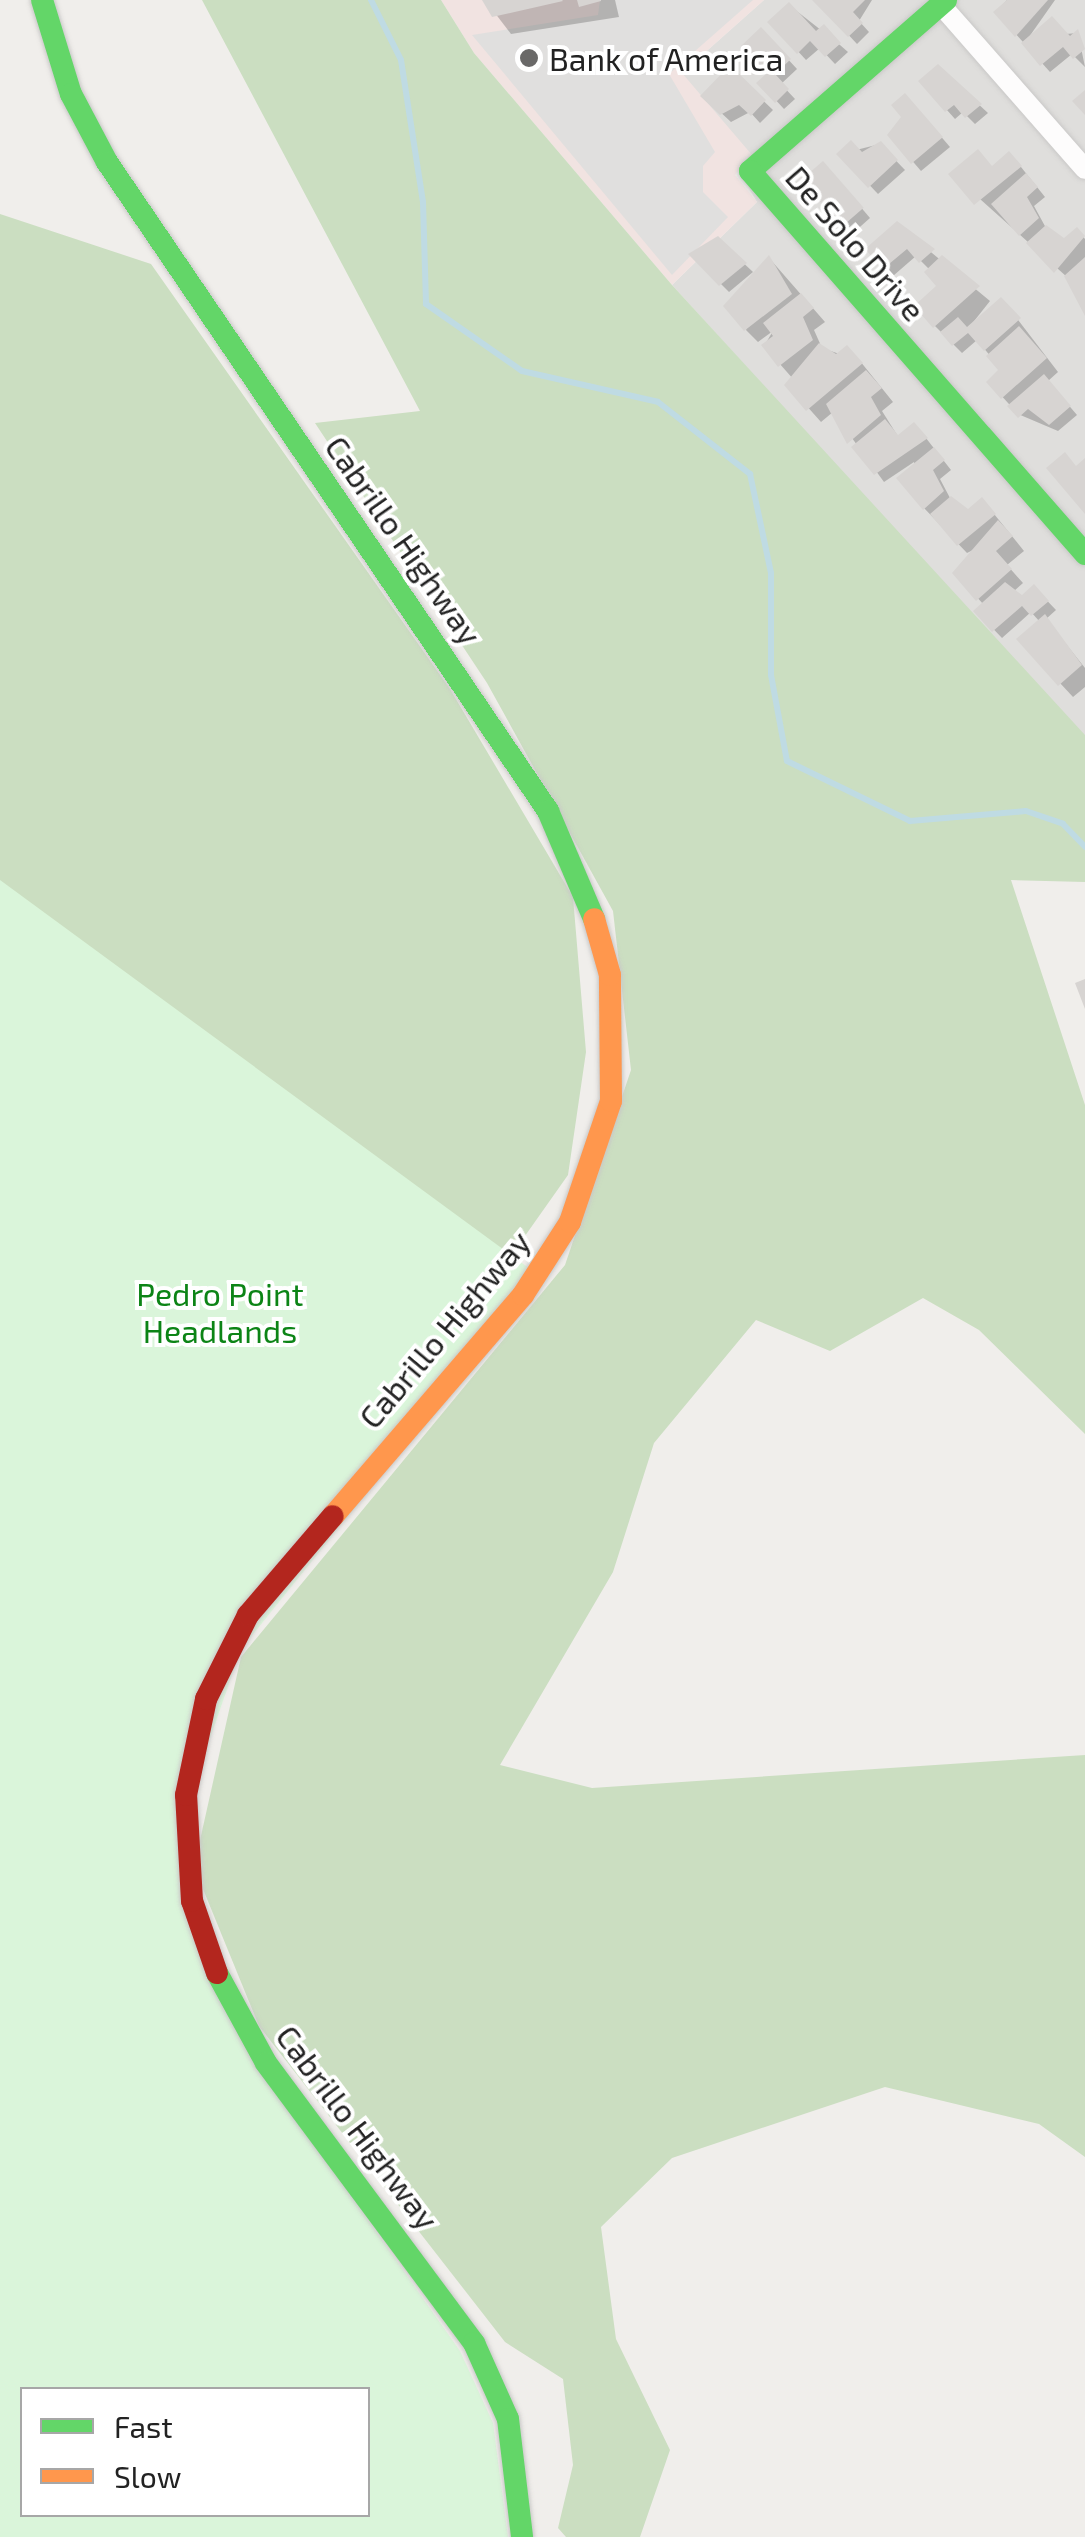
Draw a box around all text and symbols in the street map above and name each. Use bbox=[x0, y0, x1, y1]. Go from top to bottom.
place label: Bank of America bbox=[549, 39, 785, 77]
marker: Bank of America bbox=[518, 47, 540, 69]
street label: De Solo Drive bbox=[778, 158, 934, 328]
street label: Cabrillo Highway bbox=[318, 428, 490, 652]
street label: Cabrillo Highway bbox=[350, 1223, 538, 1435]
park label: Pedro Point Headlands bbox=[136, 1275, 304, 1350]
street label: Cabrillo Highway bbox=[269, 2017, 447, 2237]
legend bbox=[20, 2387, 370, 2517]
text: Fast bbox=[114, 2408, 173, 2444]
text: Slow bbox=[114, 2458, 181, 2494]

